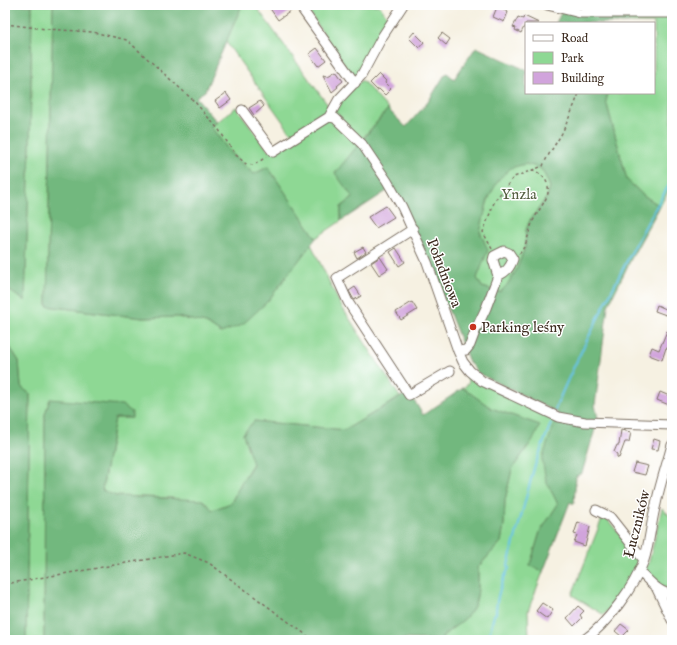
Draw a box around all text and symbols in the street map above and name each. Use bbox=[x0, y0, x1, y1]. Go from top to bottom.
legend bbox=[525, 22, 655, 94]
text: Road bbox=[561, 31, 589, 46]
text: Park bbox=[561, 51, 584, 66]
text: Building bbox=[561, 71, 605, 86]
park label: Ynzla bbox=[501, 185, 537, 204]
street label: Południowa bbox=[422, 236, 466, 311]
place label: Parking leśny bbox=[481, 318, 565, 337]
marker: Parking leśny bbox=[468, 322, 478, 332]
street label: Łuczników bbox=[619, 487, 655, 560]

